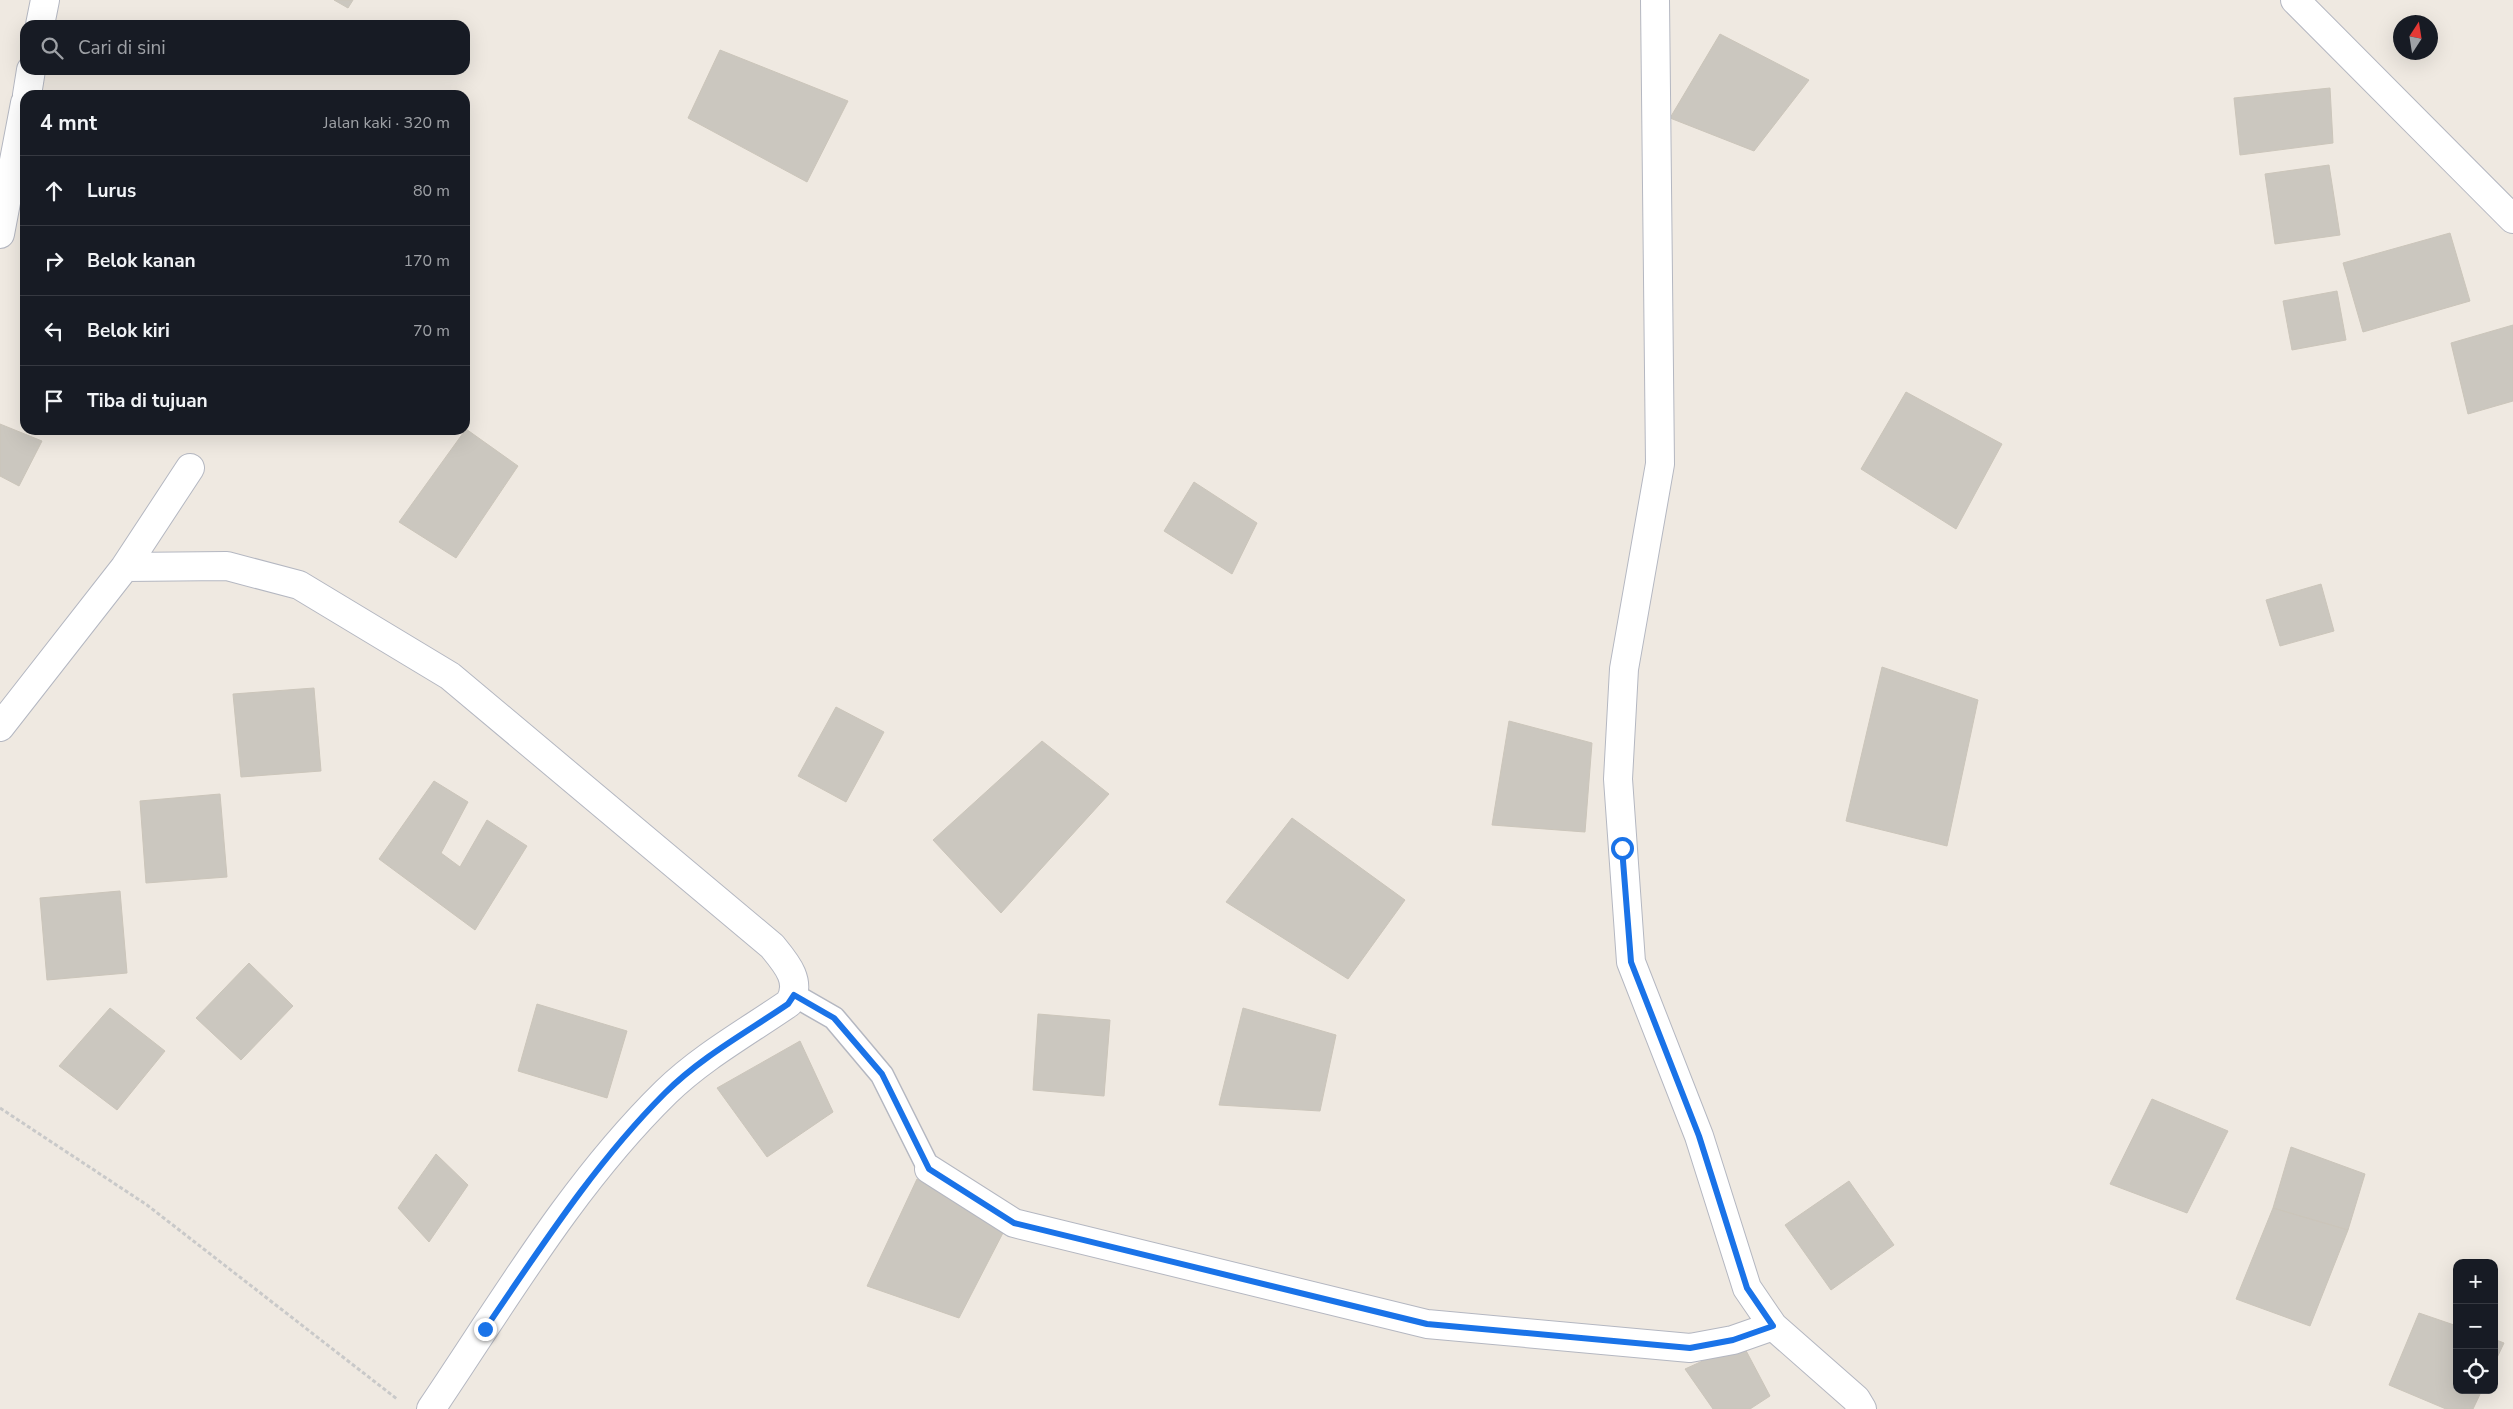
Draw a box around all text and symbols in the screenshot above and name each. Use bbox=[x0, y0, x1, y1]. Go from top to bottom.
north arrow bbox=[2393, 15, 2438, 60]
search box bbox=[20, 20, 470, 75]
icon: search bbox=[38, 34, 66, 62]
text: Cari di sini bbox=[78, 35, 166, 61]
text: 4 mnt bbox=[40, 109, 97, 137]
text: Jalan kaki · 320 m bbox=[323, 112, 450, 134]
icon: ahead bbox=[40, 177, 68, 205]
text: Lurus bbox=[87, 178, 136, 204]
text: 80 m bbox=[413, 180, 450, 202]
icon: right bbox=[40, 247, 68, 275]
text: Belok kanan bbox=[87, 248, 196, 274]
text: 170 m bbox=[403, 250, 450, 272]
icon: left bbox=[40, 317, 68, 345]
text: Belok kiri bbox=[87, 318, 170, 344]
text: 70 m bbox=[413, 320, 450, 342]
icon: arrive bbox=[40, 387, 68, 415]
text: Tiba di tujuan bbox=[87, 388, 208, 414]
route start bbox=[1611, 837, 1634, 860]
map controls bbox=[2453, 1259, 2498, 1394]
button: + bbox=[2453, 1259, 2498, 1304]
button: − bbox=[2453, 1304, 2498, 1349]
route end bbox=[474, 1318, 497, 1341]
button: locate bbox=[2453, 1349, 2498, 1394]

